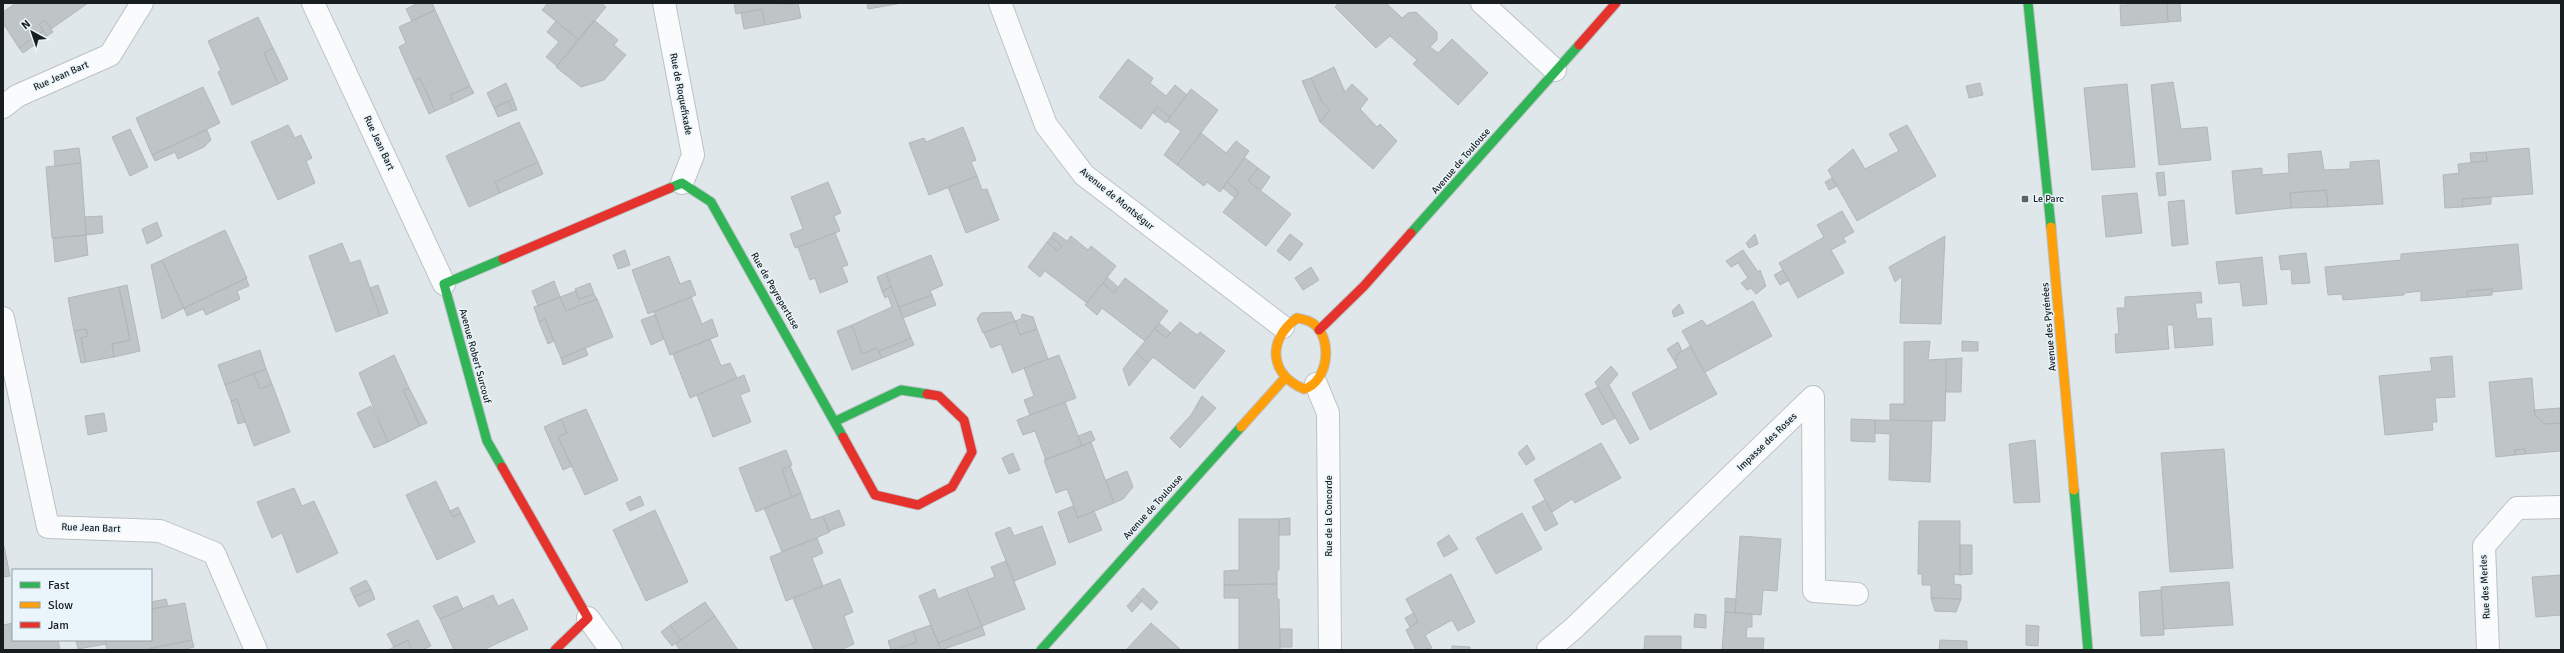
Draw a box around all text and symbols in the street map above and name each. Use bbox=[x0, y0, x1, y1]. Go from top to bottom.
north arrow bbox=[12, 12, 52, 52]
text: N bbox=[19, 17, 33, 32]
street label: Rue de Roquefixade bbox=[667, 52, 695, 136]
street label: Rue Jean Bart bbox=[32, 58, 91, 94]
street label: Rue Jean Bart bbox=[361, 114, 397, 173]
street label: Avenue de Toulouse bbox=[1429, 126, 1493, 196]
street label: Avenue de Montségur bbox=[1077, 165, 1157, 233]
place label: Le Parc bbox=[2033, 193, 2064, 205]
marker: Le Parc bbox=[2020, 194, 2030, 204]
street label: Rue de Peyrepertuse bbox=[748, 250, 802, 332]
street label: Avenue des Pyrénées bbox=[2039, 282, 2059, 372]
street label: Avenue Robert Surcouf bbox=[457, 307, 494, 405]
street label: Impasse des Roses bbox=[1734, 410, 1800, 474]
street label: Avenue de Toulouse bbox=[1121, 472, 1185, 542]
street label: Rue de la Concorde bbox=[1323, 475, 1335, 557]
street label: Rue Jean Bart bbox=[61, 521, 121, 535]
street label: Rue des Merles bbox=[2477, 554, 2493, 619]
legend bbox=[12, 569, 152, 641]
text: Fast bbox=[48, 578, 69, 593]
text: Slow bbox=[48, 598, 73, 613]
text: Jam bbox=[48, 618, 69, 633]

